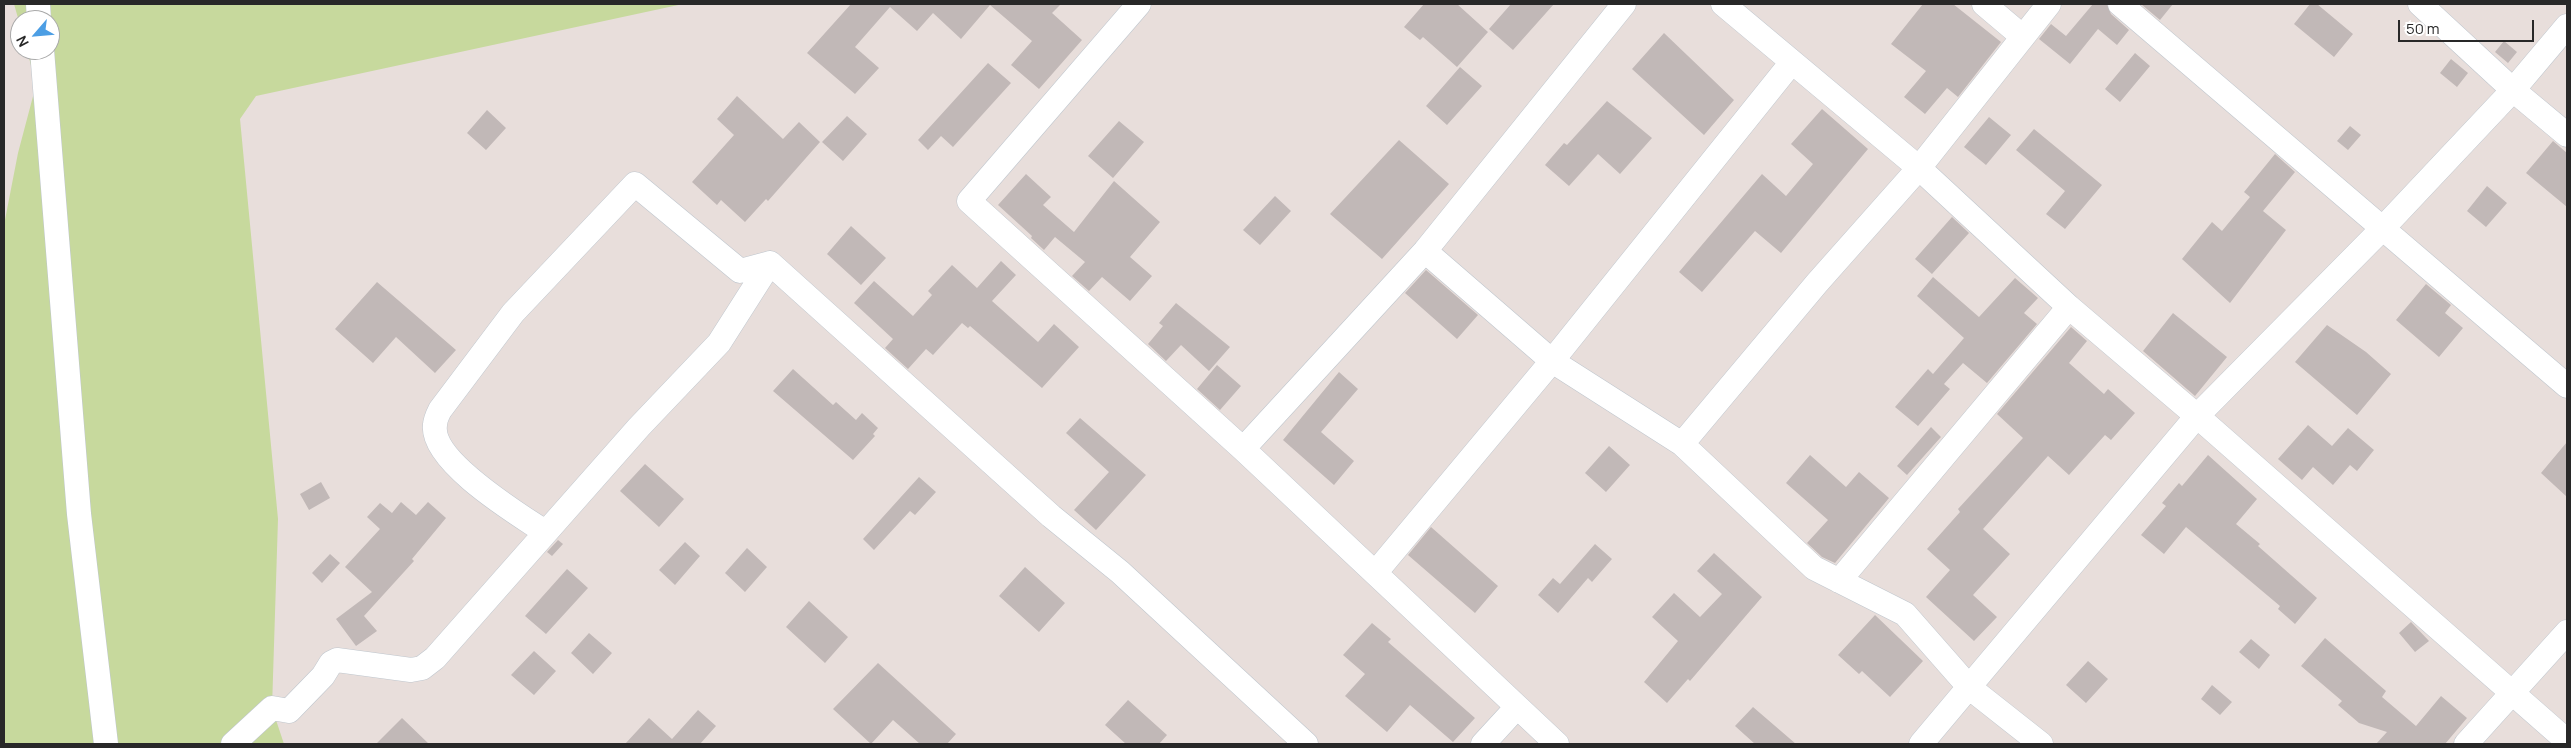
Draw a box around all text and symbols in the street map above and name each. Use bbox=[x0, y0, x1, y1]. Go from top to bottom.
north arrow bbox=[10, 10, 60, 60]
scale bar bbox=[2401, 10, 2537, 42]
text: 50 m bbox=[2406, 18, 2440, 39]
text: N bbox=[11, 33, 33, 50]

